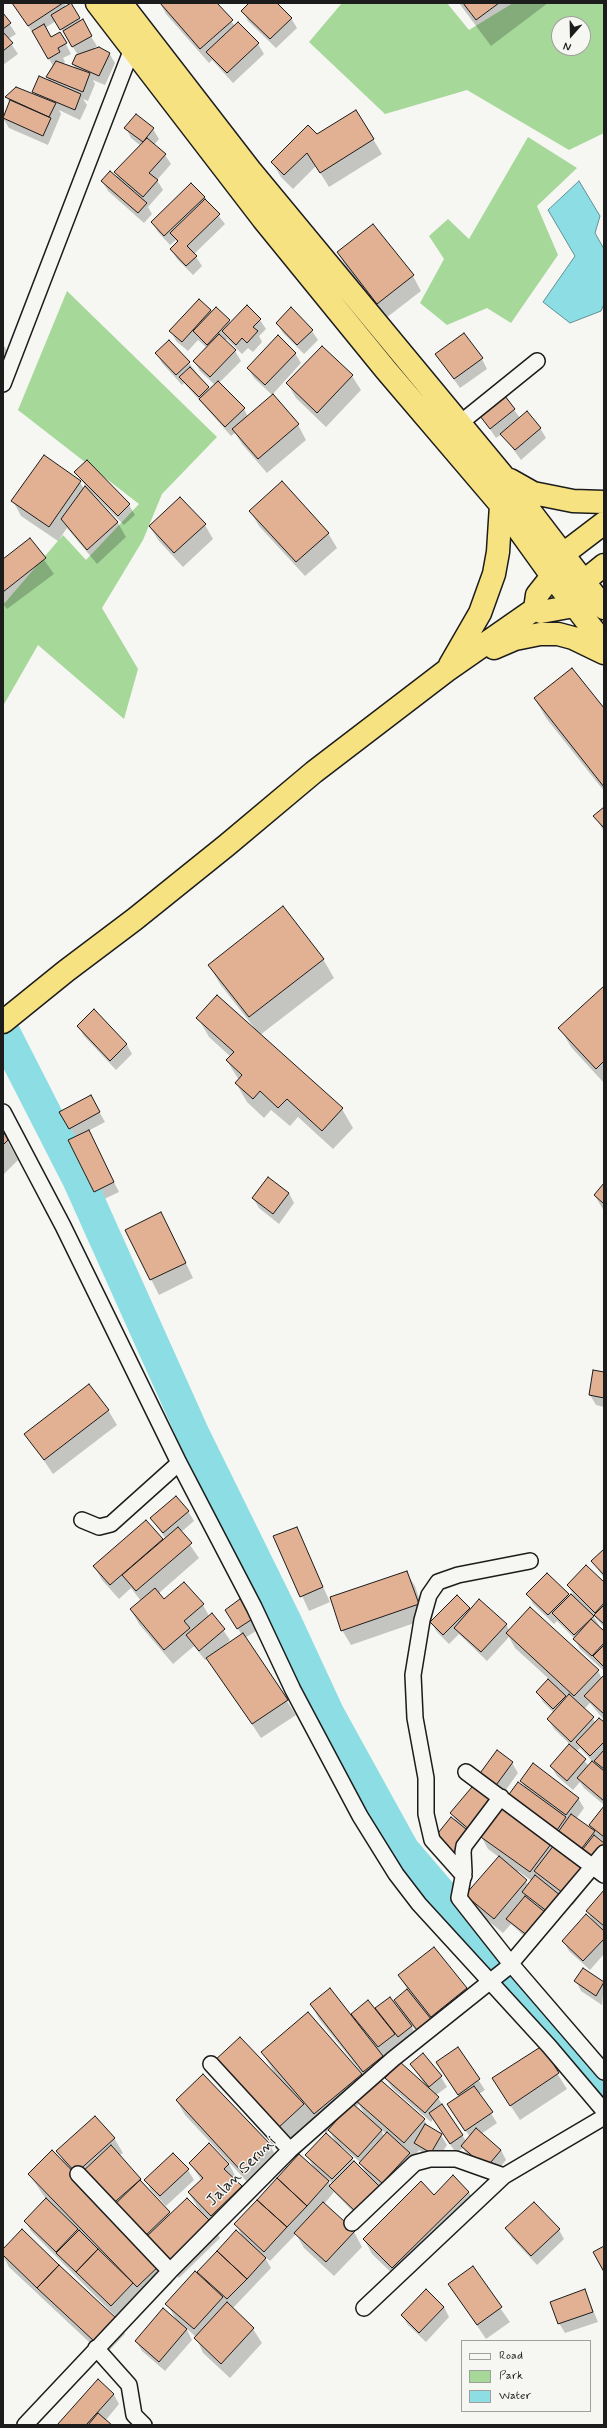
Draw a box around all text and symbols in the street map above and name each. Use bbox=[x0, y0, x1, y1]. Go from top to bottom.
north arrow bbox=[551, 16, 591, 56]
text: N bbox=[561, 39, 573, 54]
street label: Jalan Seruni bbox=[203, 2133, 281, 2211]
legend bbox=[461, 2340, 591, 2412]
text: Road bbox=[499, 2348, 523, 2364]
text: Park bbox=[499, 2368, 523, 2384]
text: Water bbox=[499, 2388, 531, 2404]

